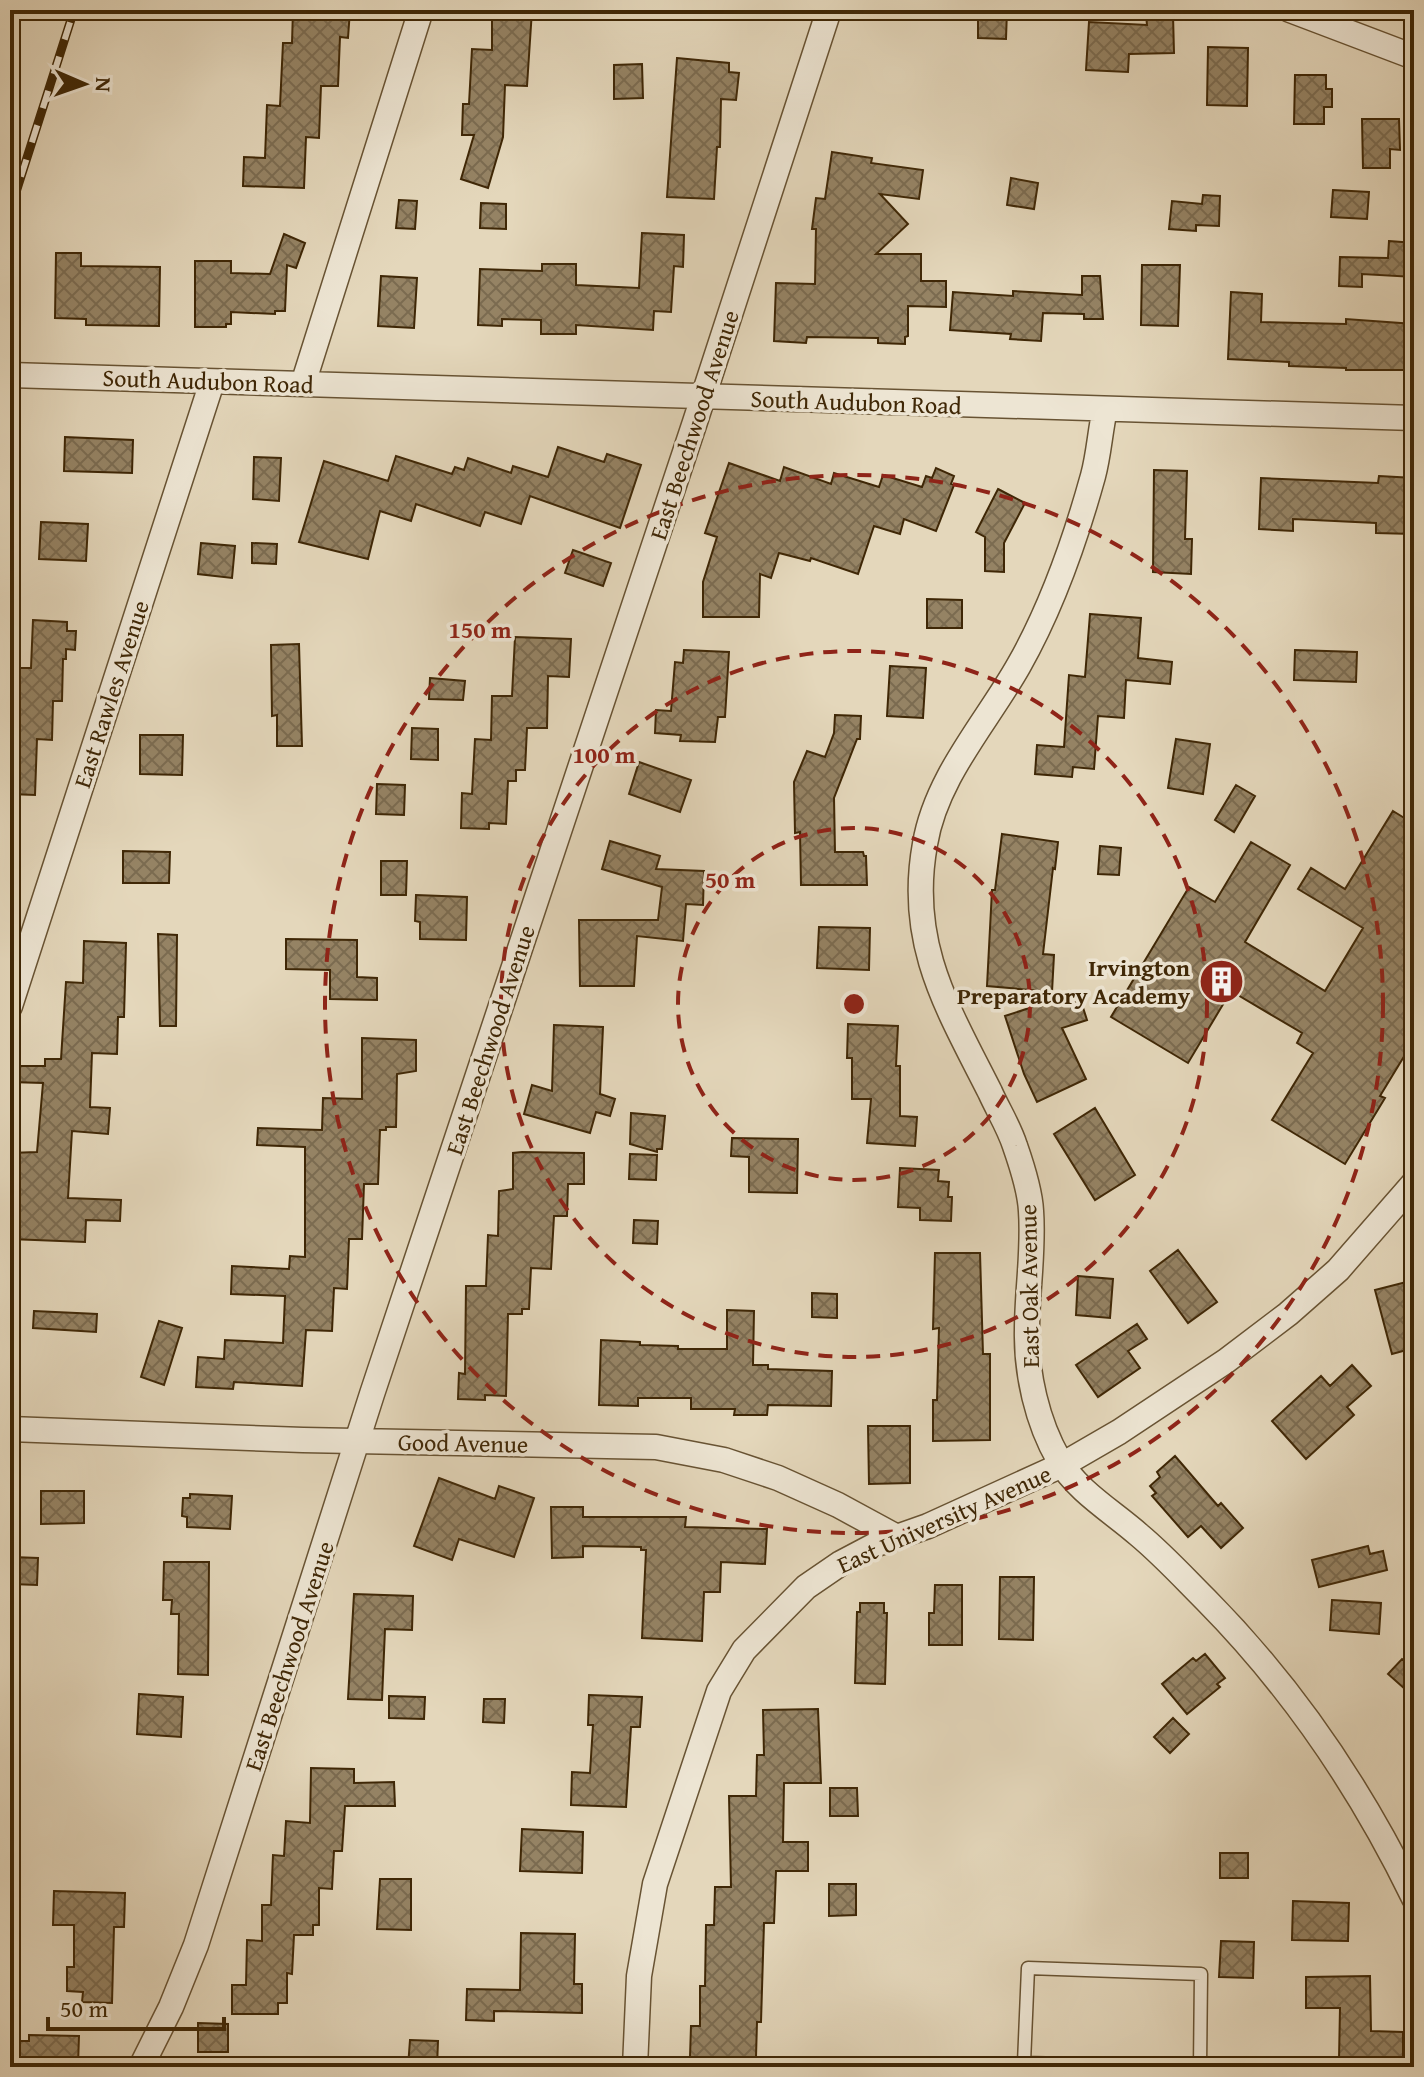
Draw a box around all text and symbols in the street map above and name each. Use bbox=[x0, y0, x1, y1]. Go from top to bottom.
north arrow bbox=[44, 44, 124, 124]
text: N bbox=[88, 77, 120, 93]
street label: East Beechwood Avenue bbox=[640, 306, 748, 544]
street label: South Audubon Road bbox=[102, 360, 314, 402]
street label: South Audubon Road bbox=[750, 381, 962, 423]
street label: East Rawles Avenue bbox=[64, 596, 158, 792]
text: 150 m bbox=[448, 612, 512, 647]
text: 100 m bbox=[572, 737, 636, 772]
text: 50 m bbox=[705, 862, 756, 897]
street label: East Beechwood Avenue bbox=[436, 921, 544, 1159]
place label: Irvington Preparatory Academy bbox=[957, 950, 1191, 1013]
building icon: Irvington Preparatory Academy bbox=[1197, 957, 1245, 1005]
centre of rings bbox=[840, 990, 868, 1018]
street label: East Oak Avenue bbox=[1010, 1204, 1048, 1368]
street label: Good Avenue bbox=[397, 1424, 529, 1462]
street label: East University Avenue bbox=[831, 1456, 1057, 1582]
street label: East Beechwood Avenue bbox=[235, 1537, 343, 1775]
scale bar bbox=[48, 1981, 224, 2031]
text: 50 m bbox=[60, 1991, 108, 2026]

